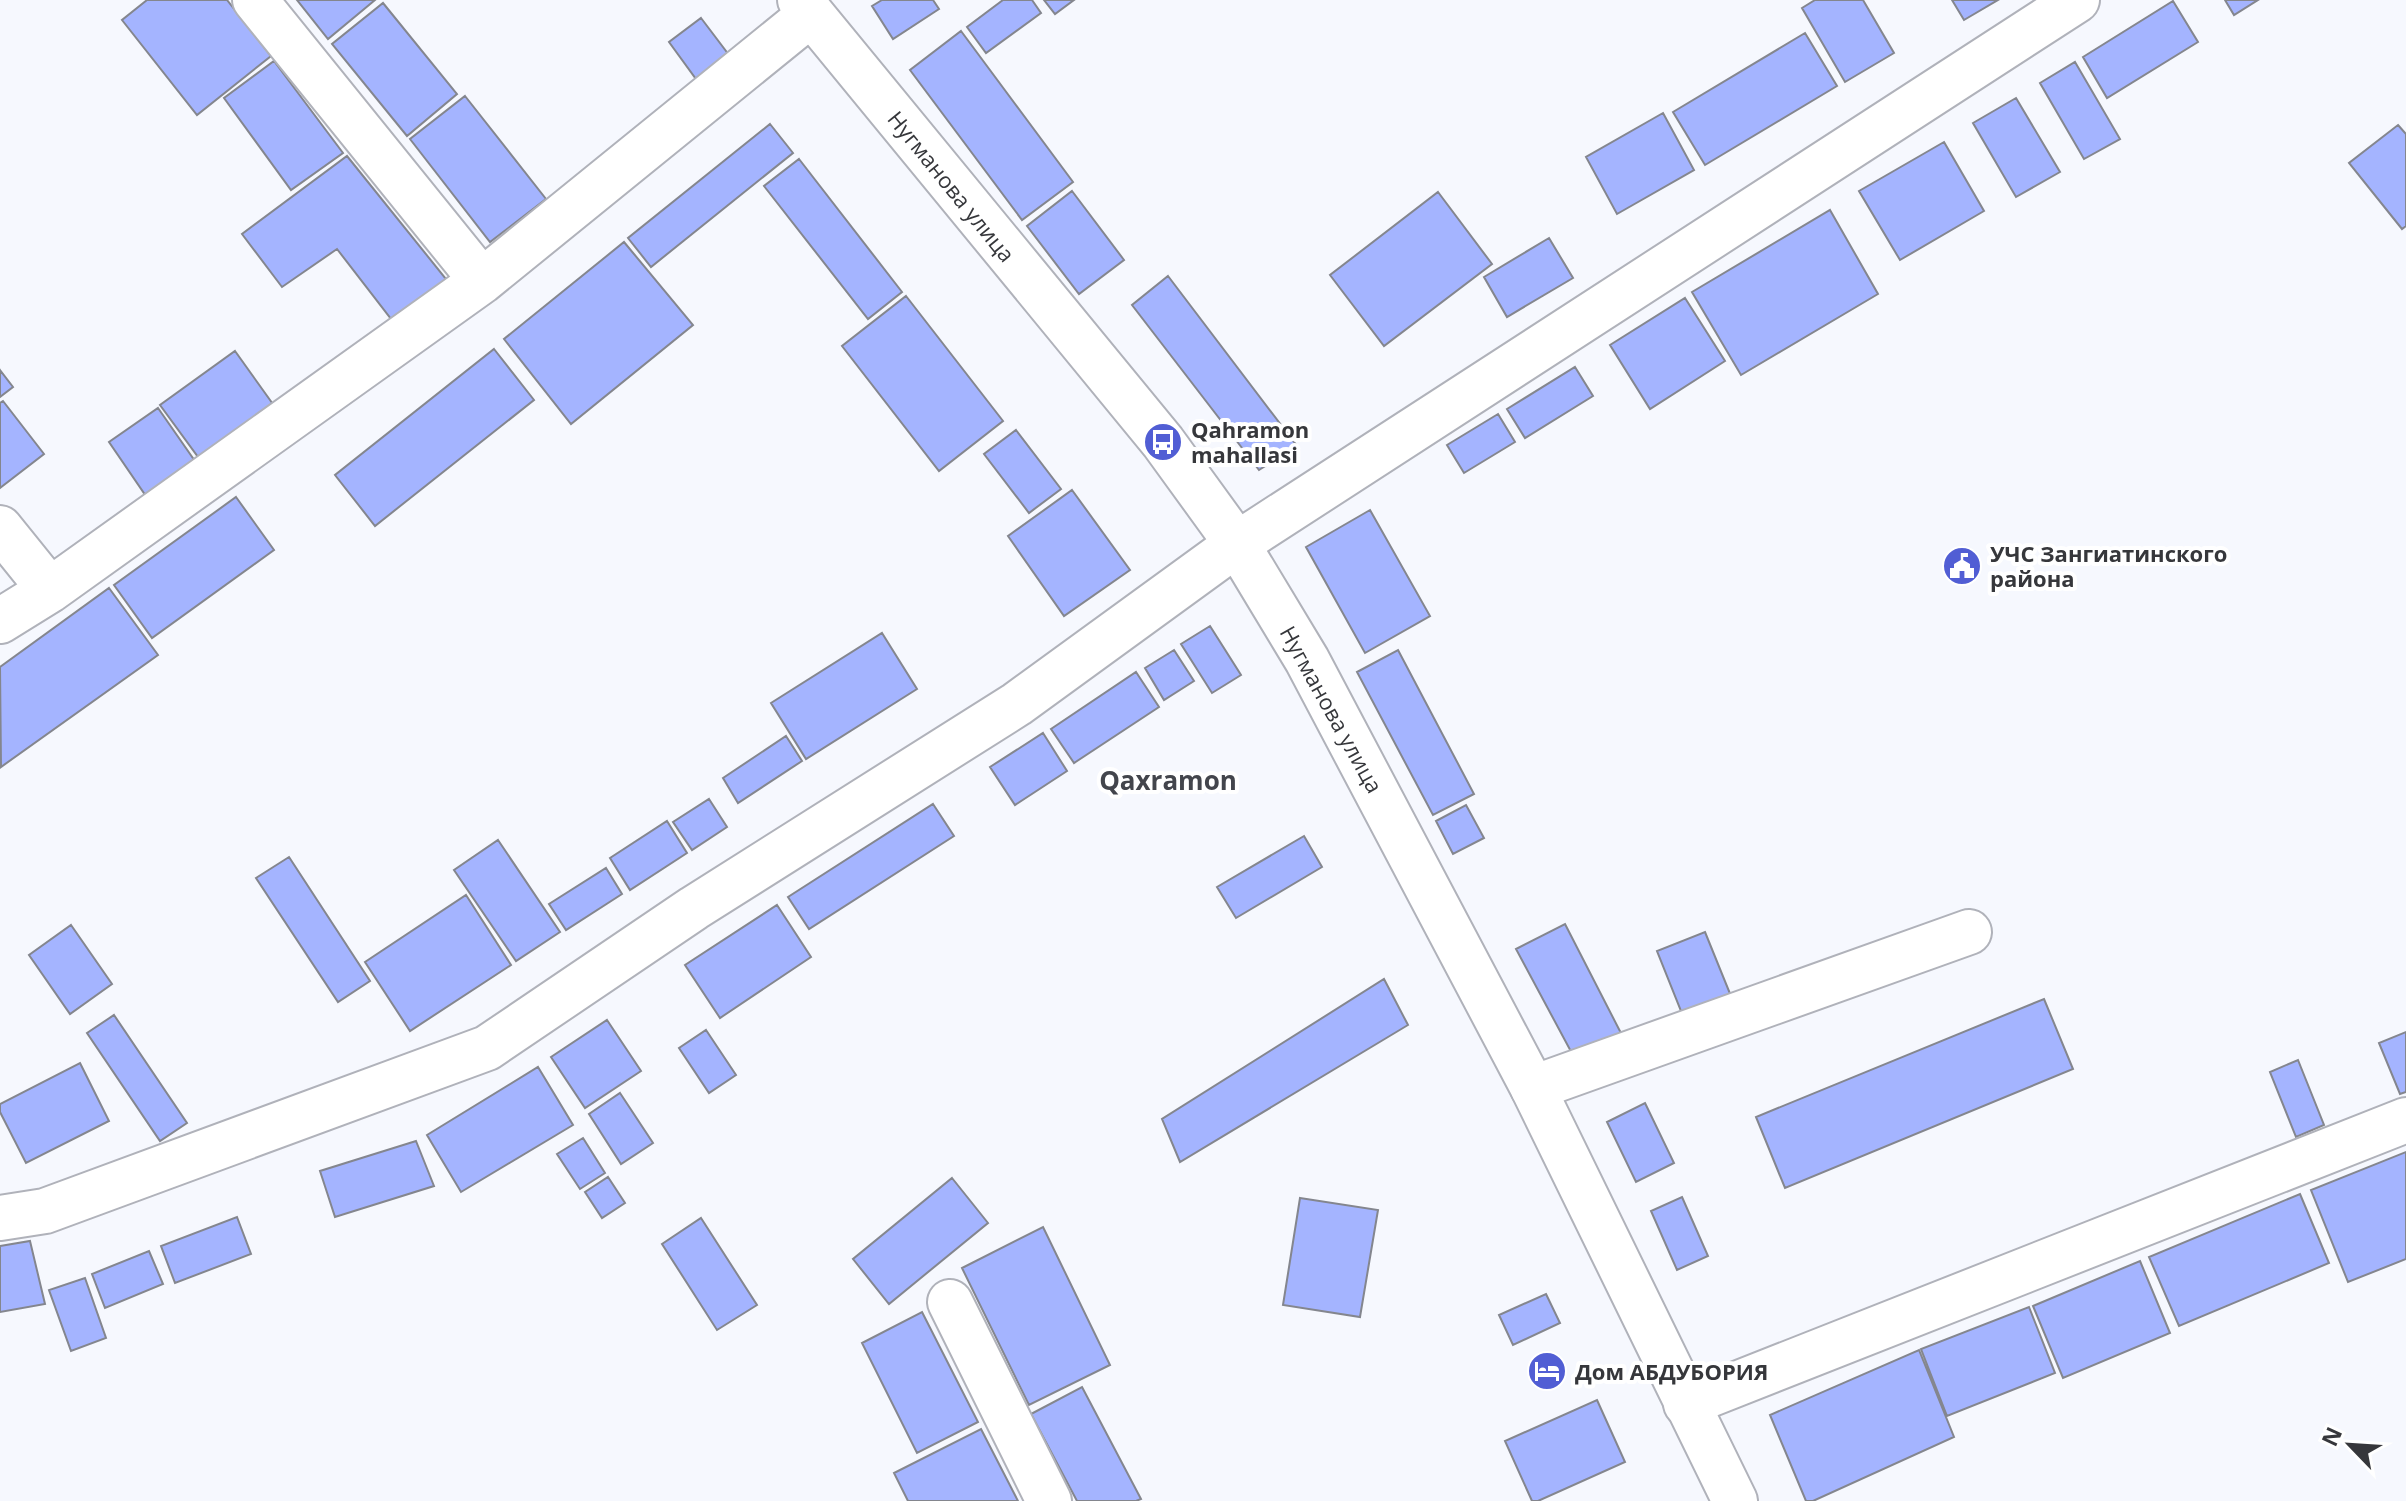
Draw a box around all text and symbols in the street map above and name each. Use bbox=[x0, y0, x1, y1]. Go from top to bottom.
street label: Нугманова улица bbox=[882, 104, 1022, 268]
place label: Qahramon mahallasi bbox=[1191, 414, 1309, 469]
bus stop icon: Qahramon mahallasi bbox=[1142, 421, 1184, 463]
place label: УЧС Зангиатинского района bbox=[1990, 538, 2227, 593]
public building icon: УЧС Зангиатинского района bbox=[1941, 545, 1983, 587]
street label: Нугманова улица bbox=[1274, 620, 1390, 798]
district label: Qaxramon bbox=[1099, 762, 1237, 798]
hotel icon: Дом АБДУБОРИЯ bbox=[1526, 1350, 1568, 1392]
place label: Дом АБДУБОРИЯ bbox=[1575, 1356, 1768, 1386]
north arrow bbox=[2310, 1405, 2390, 1485]
text: N bbox=[2314, 1422, 2348, 1451]

